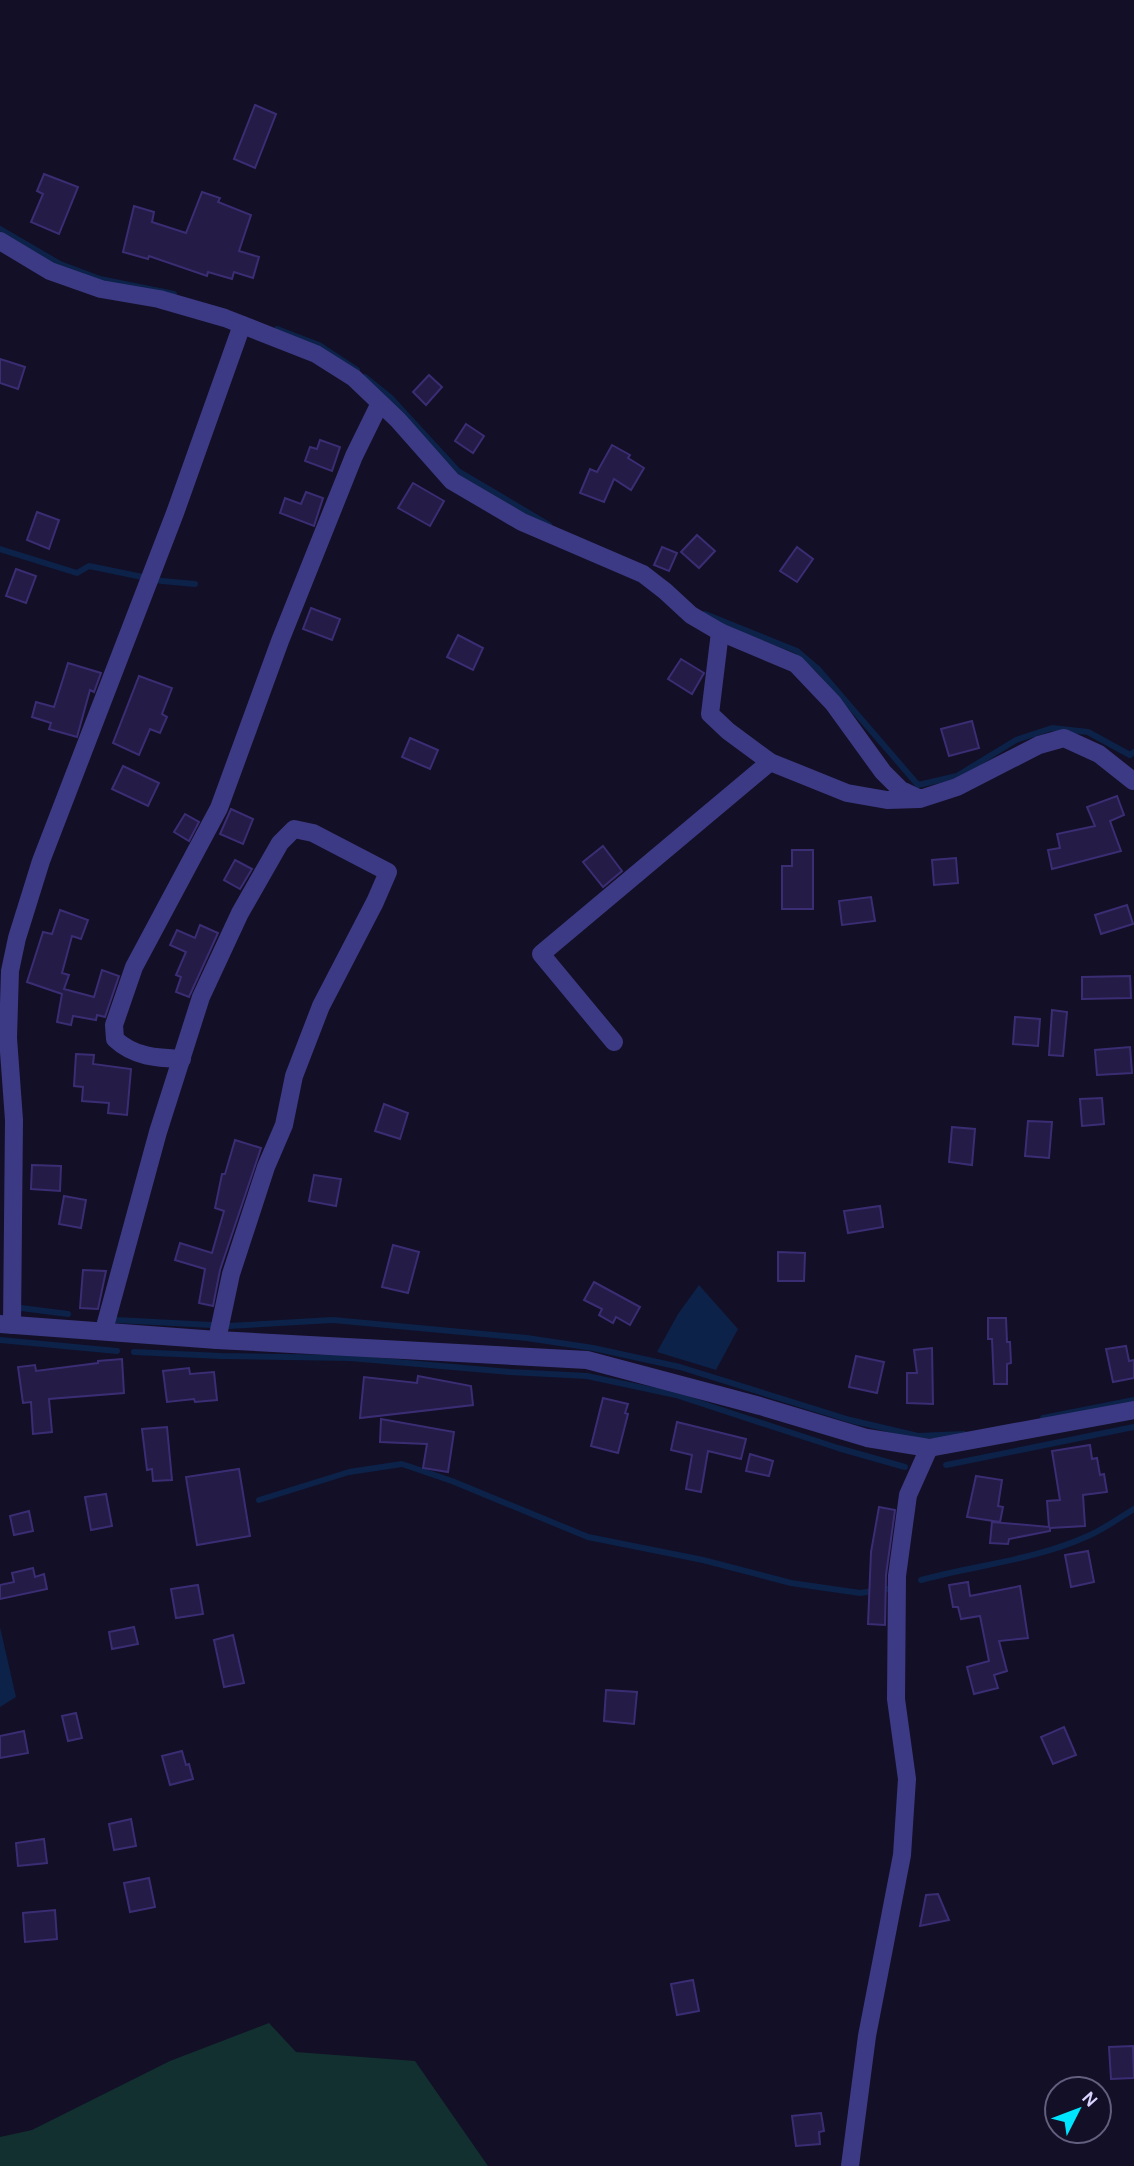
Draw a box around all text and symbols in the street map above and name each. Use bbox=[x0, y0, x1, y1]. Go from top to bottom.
north arrow bbox=[1043, 2075, 1113, 2145]
text: N bbox=[1077, 2087, 1103, 2112]

